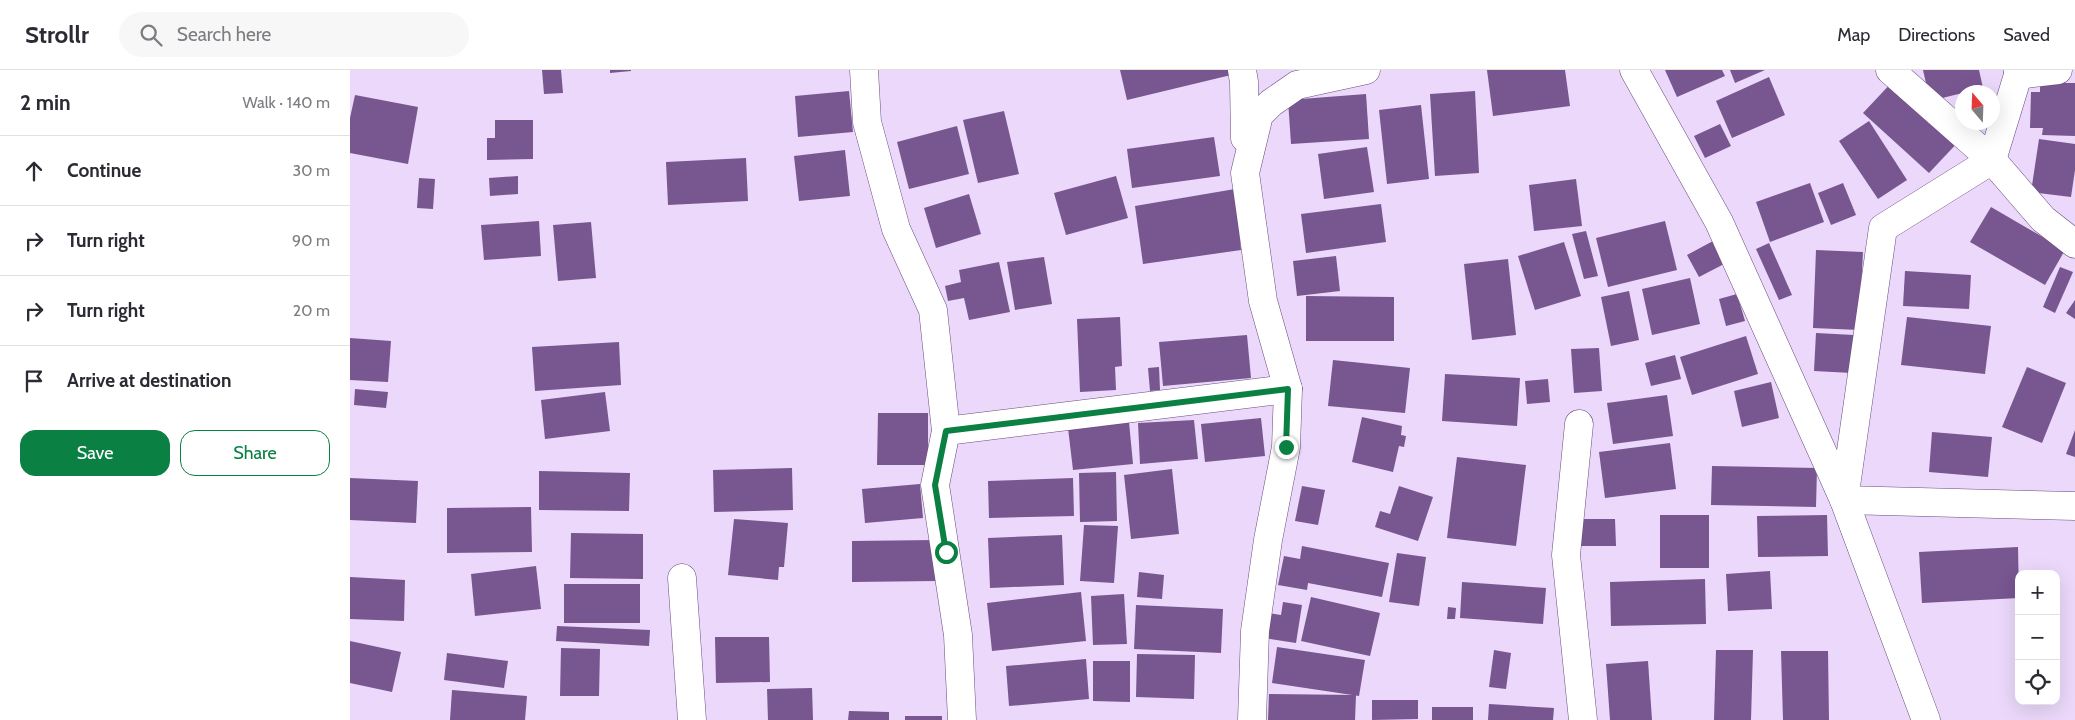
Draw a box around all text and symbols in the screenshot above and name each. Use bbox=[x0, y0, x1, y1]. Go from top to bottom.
search box bbox=[119, 12, 469, 57]
text: Strollr bbox=[25, 20, 89, 49]
icon: search bbox=[137, 21, 165, 49]
text: Search here bbox=[177, 23, 271, 46]
text: Map bbox=[1837, 24, 1870, 46]
text: Directions bbox=[1898, 24, 1975, 46]
text: Saved bbox=[2003, 24, 2050, 46]
north arrow bbox=[1955, 85, 2000, 130]
text: 2 min bbox=[20, 90, 71, 115]
text: Walk · 140 m bbox=[243, 93, 330, 112]
icon: ahead bbox=[20, 157, 48, 185]
text: Continue bbox=[67, 159, 141, 182]
text: 30 m bbox=[293, 161, 330, 180]
icon: right bbox=[20, 227, 48, 255]
text: Turn right bbox=[67, 229, 145, 252]
text: 90 m bbox=[292, 231, 330, 250]
icon: right bbox=[20, 297, 48, 325]
text: Turn right bbox=[67, 299, 145, 322]
text: 20 m bbox=[293, 301, 330, 320]
icon: arrive bbox=[20, 367, 48, 395]
text: Arrive at destination bbox=[67, 369, 231, 392]
button: Save bbox=[20, 430, 170, 476]
button: Share bbox=[180, 430, 330, 476]
route end bbox=[1275, 436, 1298, 459]
route start bbox=[935, 541, 958, 564]
map controls bbox=[2015, 570, 2060, 705]
button: + bbox=[2015, 570, 2060, 615]
button: − bbox=[2015, 615, 2060, 660]
button: locate bbox=[2015, 660, 2060, 705]

